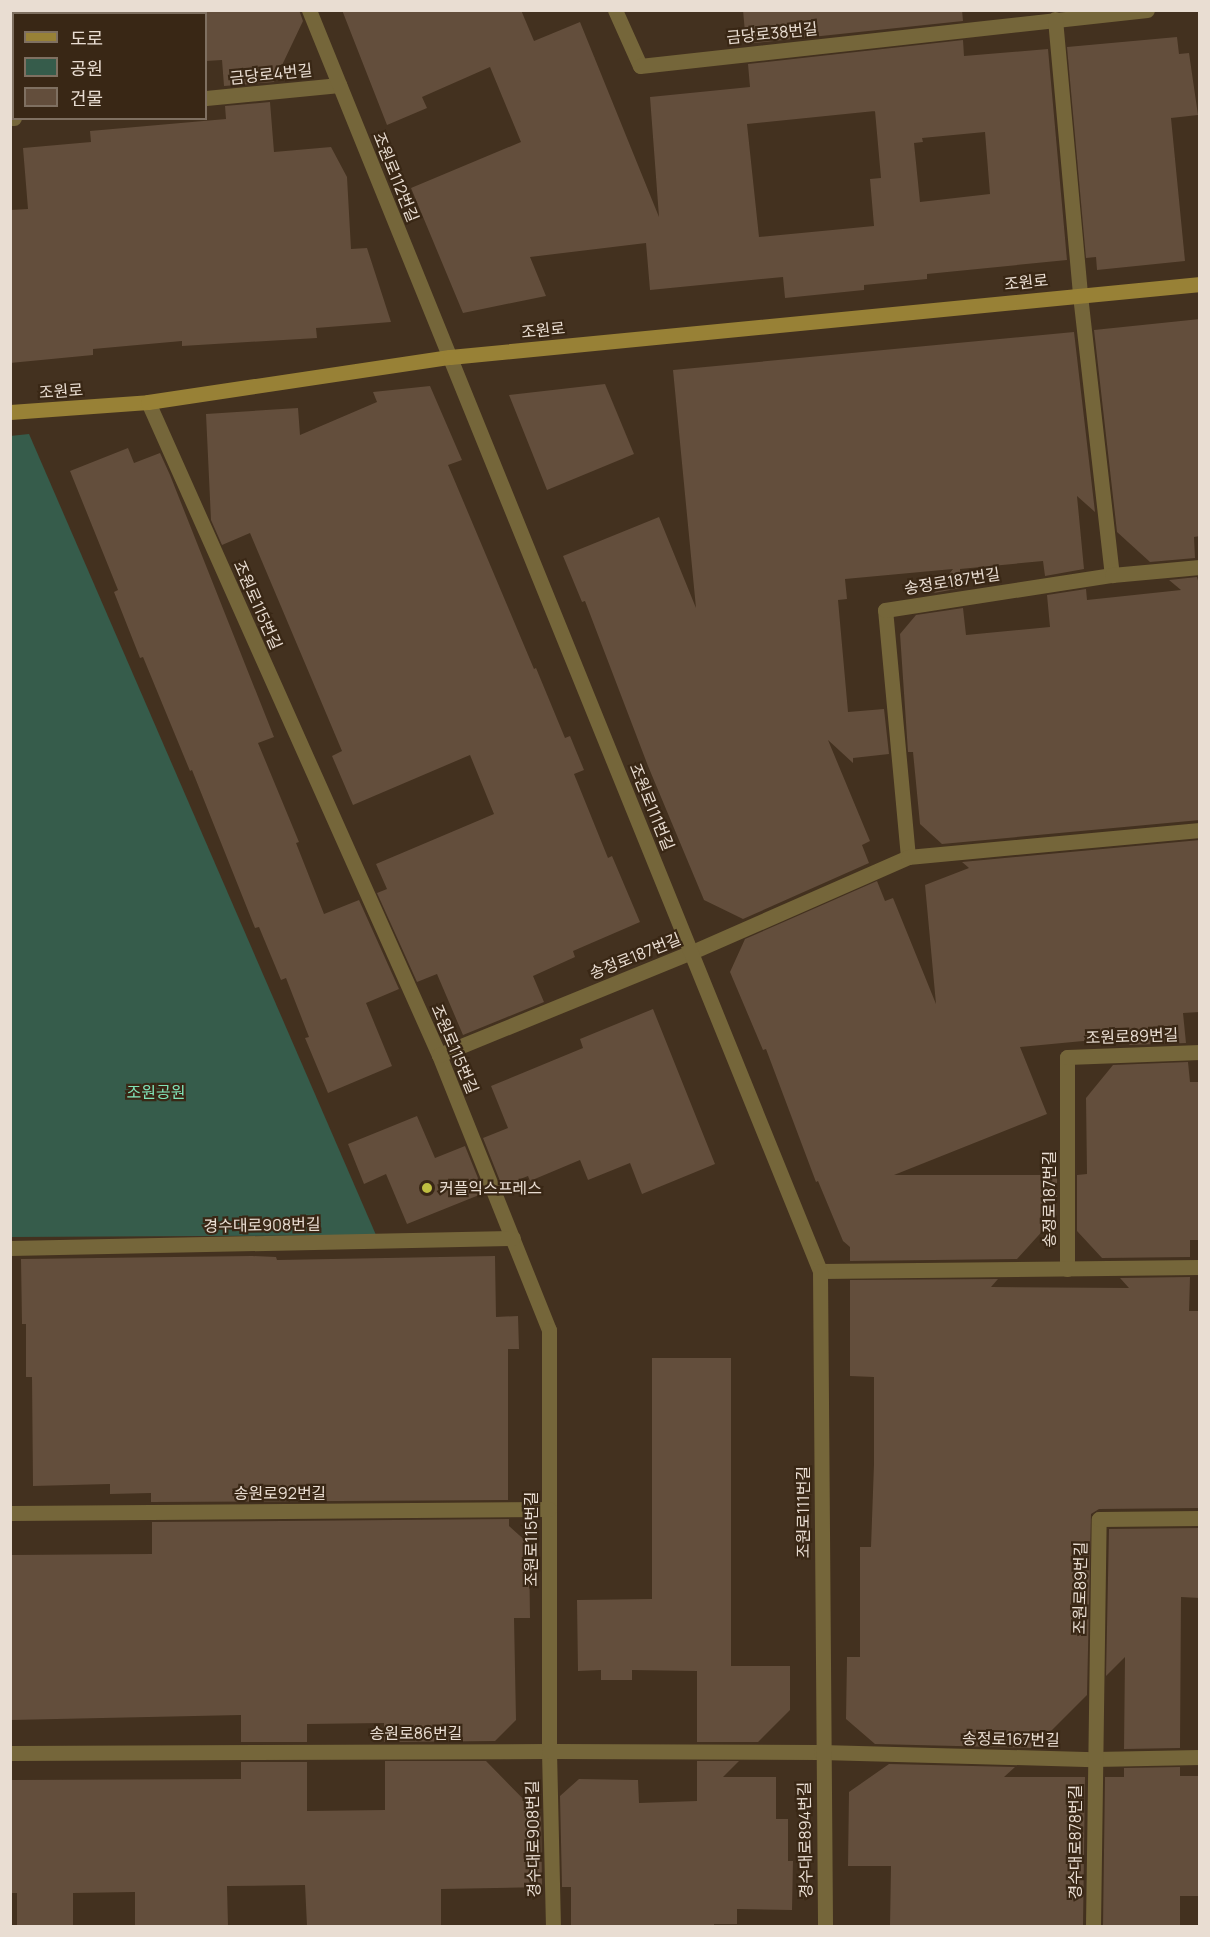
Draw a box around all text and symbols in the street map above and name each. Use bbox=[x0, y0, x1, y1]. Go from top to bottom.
legend bbox=[12, 12, 207, 120]
street label: 금당로38번길 bbox=[725, 19, 819, 47]
text: 도로 bbox=[70, 26, 103, 50]
text: 공원 bbox=[70, 56, 103, 80]
street label: 금당로4번길 bbox=[229, 60, 313, 88]
text: 건물 bbox=[70, 86, 103, 110]
street label: 조원로112번길 bbox=[369, 129, 423, 225]
street label: 조원로 bbox=[1003, 270, 1049, 294]
street label: 조원로 bbox=[520, 318, 566, 342]
street label: 조원로 bbox=[38, 380, 84, 402]
street label: 조원로115번길 bbox=[230, 558, 286, 652]
street label: 송정로187번길 bbox=[903, 564, 1001, 598]
street label: 조원로111번길 bbox=[626, 761, 678, 853]
street label: 송정로187번길 bbox=[586, 929, 684, 983]
street label: 조원로115번길 bbox=[428, 1001, 482, 1097]
street label: 조원로89번길 bbox=[1085, 1025, 1179, 1047]
park label: 조원공원 bbox=[127, 1082, 185, 1102]
street label: 송정로187번길 bbox=[1039, 1150, 1059, 1248]
place label: 커플익스프레스 bbox=[439, 1178, 542, 1198]
marker: 커플익스프레스 bbox=[420, 1181, 434, 1195]
street label: 경수대로908번길 bbox=[203, 1214, 321, 1236]
street label: 조원로111번길 bbox=[793, 1466, 813, 1558]
street label: 송원로92번길 bbox=[234, 1483, 326, 1503]
street label: 조원로115번길 bbox=[521, 1491, 541, 1587]
street label: 조원로89번길 bbox=[1070, 1541, 1090, 1635]
street label: 송원로86번길 bbox=[370, 1723, 462, 1743]
street label: 송정로167번길 bbox=[962, 1729, 1060, 1749]
street label: 경수대로908번길 bbox=[522, 1780, 544, 1898]
street label: 경수대로894번길 bbox=[794, 1781, 816, 1899]
street label: 경수대로878번길 bbox=[1065, 1785, 1085, 1899]

